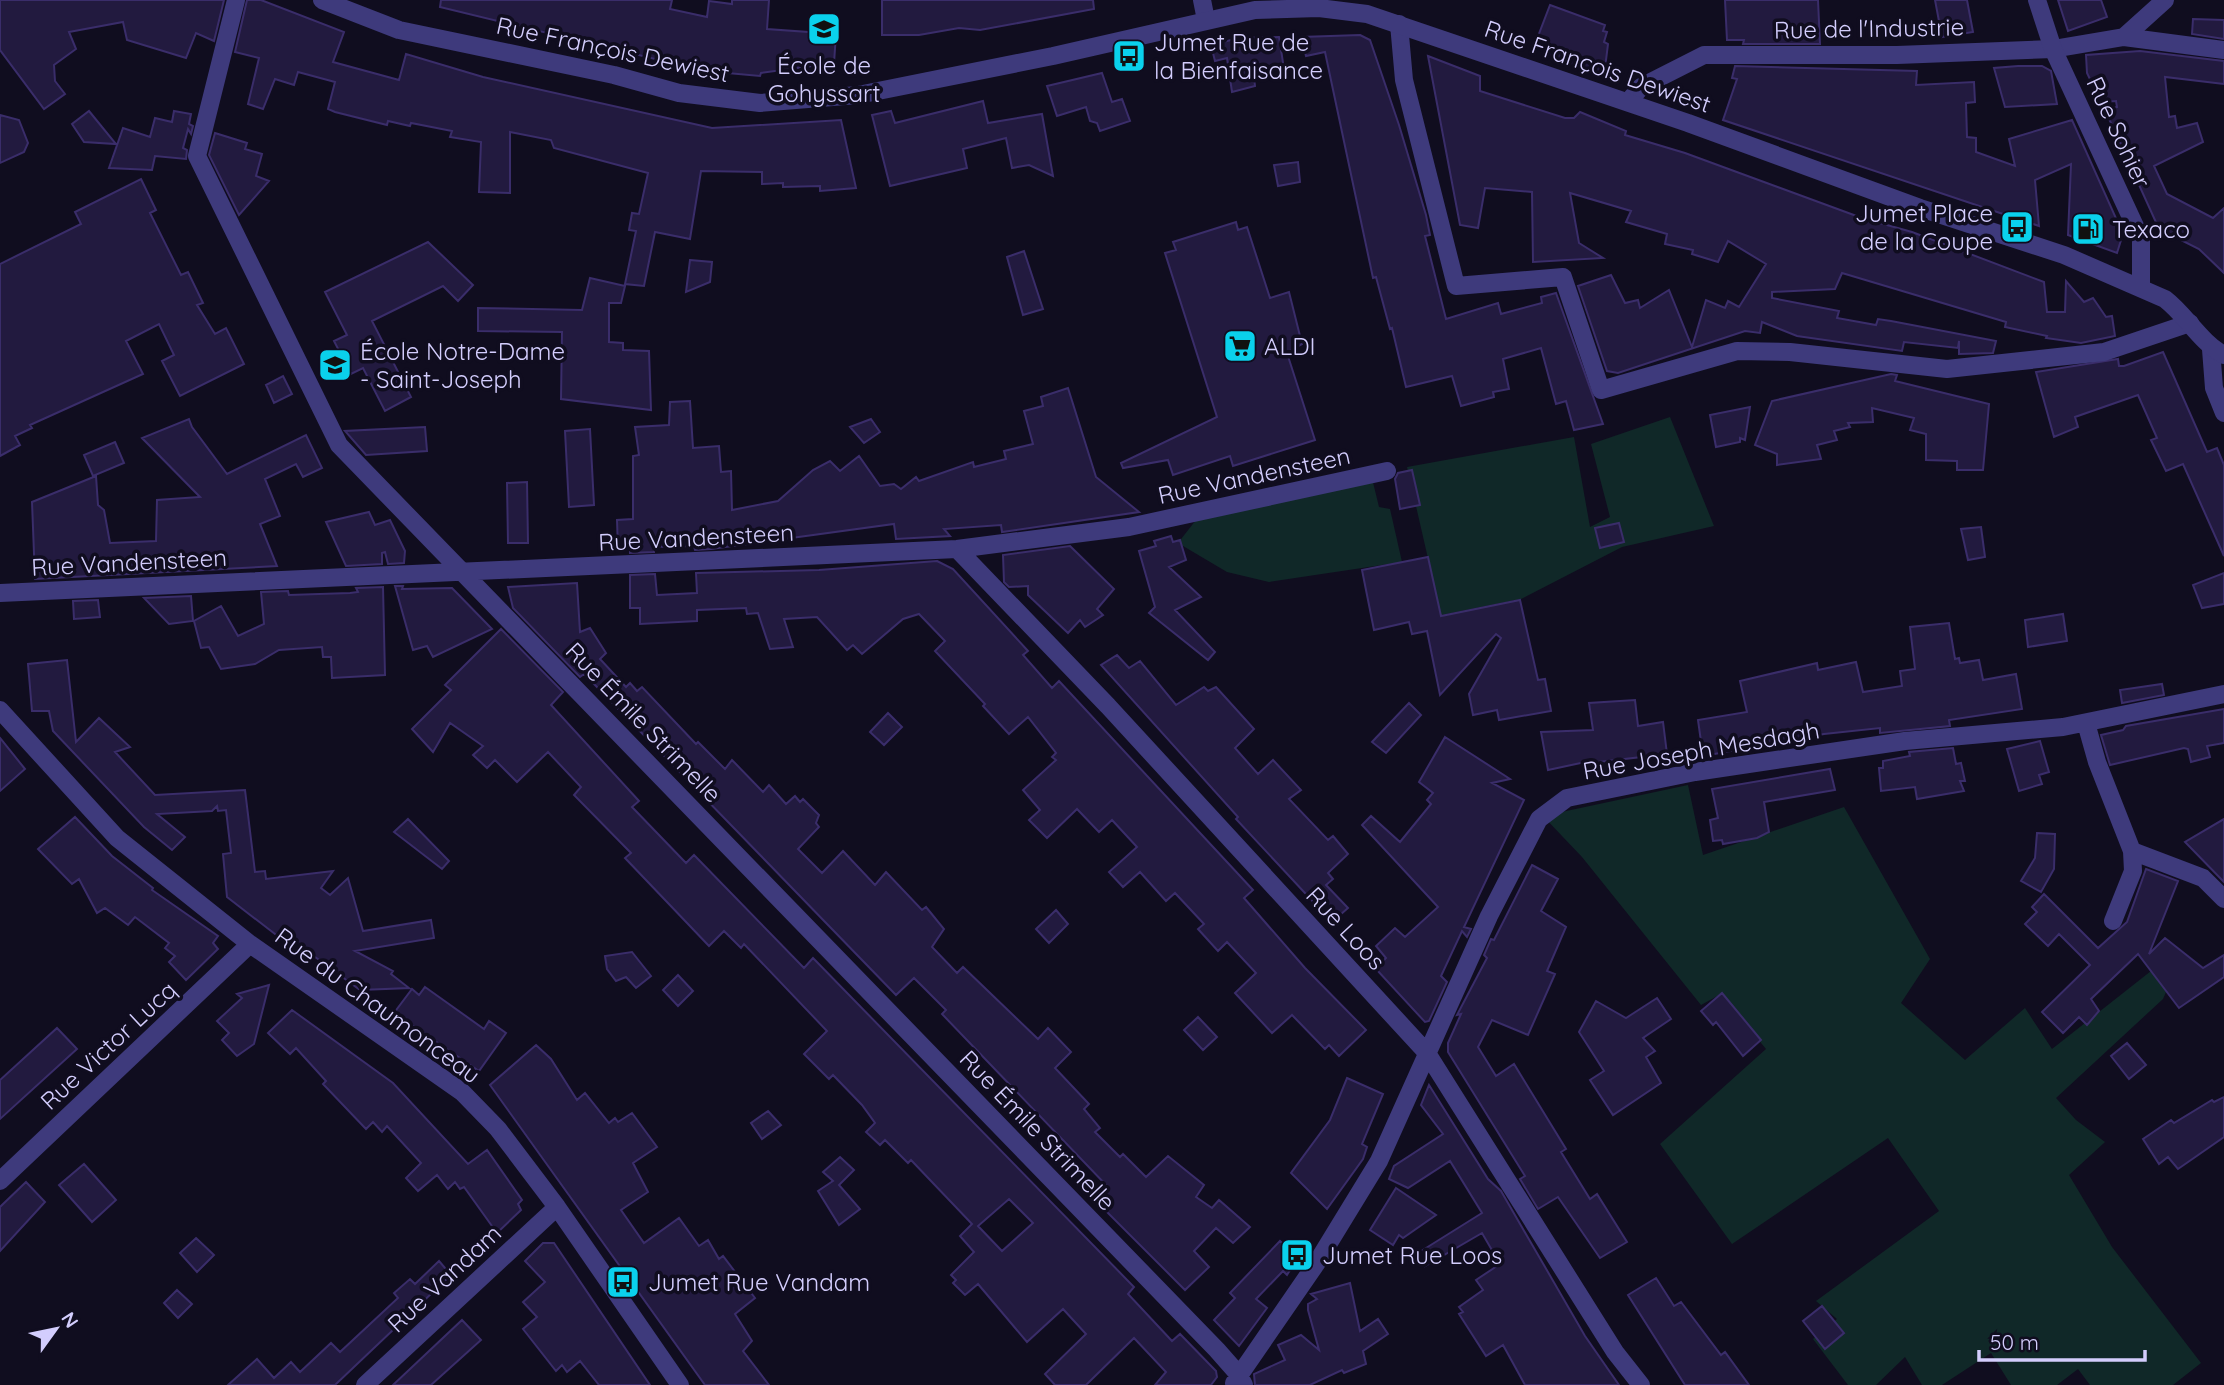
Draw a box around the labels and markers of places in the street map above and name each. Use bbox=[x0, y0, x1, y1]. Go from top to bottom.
school or university icon: École de Gohyssart bbox=[805, 10, 843, 48]
place label: Jumet Rue de la Bienfaisance bbox=[1154, 27, 1323, 85]
bus stop icon: Jumet Rue de la Bienfaisance bbox=[1110, 37, 1148, 75]
place label: École de Gohyssart bbox=[768, 50, 880, 108]
place label: Jumet Place de la Coupe bbox=[1855, 198, 1993, 256]
bus stop icon: Jumet Place de la Coupe bbox=[1998, 208, 2036, 246]
fuel station icon: Texaco bbox=[2069, 210, 2107, 248]
place label: Texaco bbox=[2112, 214, 2190, 244]
supermarket icon: ALDI bbox=[1221, 327, 1259, 365]
place label: ALDI bbox=[1264, 331, 1316, 361]
place label: École Notre-Dame - Saint-Joseph bbox=[360, 336, 565, 394]
school or university icon: École Notre-Dame - Saint-Joseph bbox=[316, 346, 354, 384]
bus stop icon: Jumet Rue Loos bbox=[1278, 1236, 1316, 1274]
place label: Jumet Rue Loos bbox=[1322, 1240, 1502, 1270]
bus stop icon: Jumet Rue Vandam bbox=[604, 1263, 642, 1301]
place label: Jumet Rue Vandam bbox=[648, 1267, 870, 1297]

